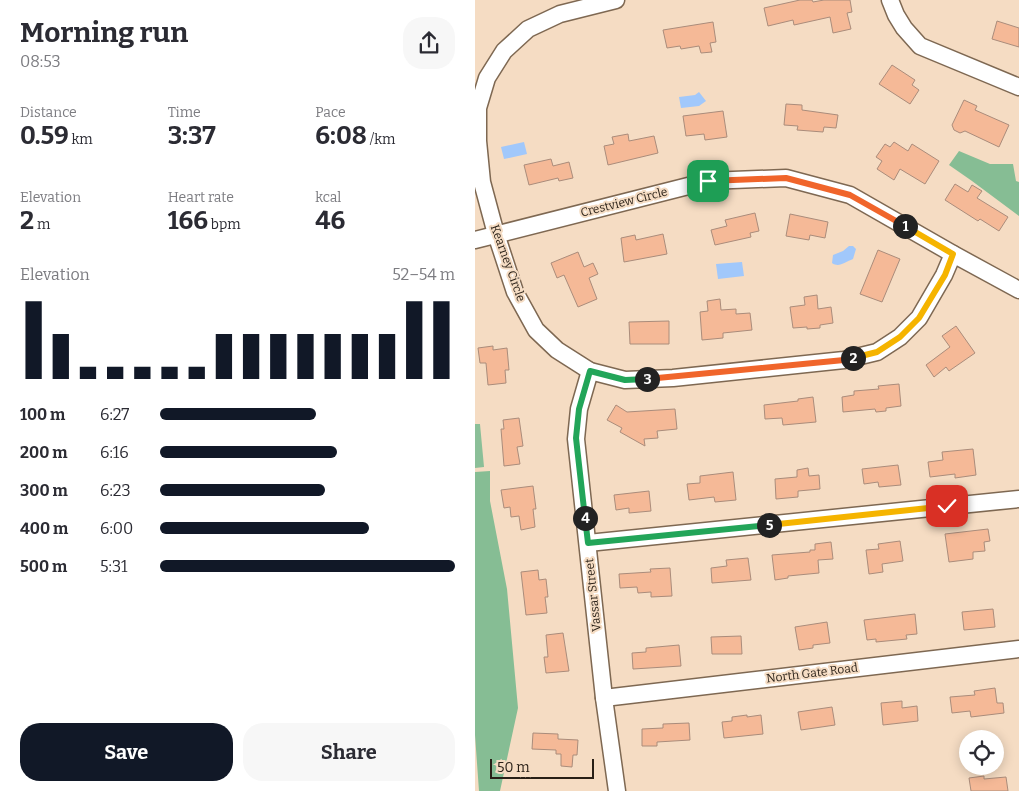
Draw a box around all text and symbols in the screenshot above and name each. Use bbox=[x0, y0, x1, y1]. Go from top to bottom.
text: Morning run bbox=[20, 16, 188, 49]
button: share bbox=[403, 17, 455, 69]
text: 08:53 bbox=[20, 52, 61, 71]
text: Distance bbox=[20, 104, 77, 121]
text: Time bbox=[168, 104, 201, 121]
text: Pace bbox=[315, 104, 346, 121]
text: 0.59 bbox=[20, 121, 69, 151]
text: 3:37 bbox=[168, 121, 216, 151]
text: 6:08 bbox=[315, 121, 367, 151]
text: km bbox=[69, 131, 93, 148]
text: /km bbox=[367, 131, 395, 148]
pin bbox=[687, 160, 729, 202]
icon: arrive bbox=[694, 167, 722, 195]
street label: Crestview Circle bbox=[579, 184, 669, 220]
text: Elevation bbox=[20, 189, 81, 206]
text: Heart rate bbox=[168, 189, 234, 206]
text: kcal bbox=[315, 189, 341, 206]
text: 2 bbox=[20, 206, 34, 236]
text: 166 bbox=[168, 206, 208, 236]
text: 46 bbox=[315, 206, 345, 236]
pin: 1 bbox=[893, 214, 917, 238]
text: m bbox=[34, 216, 50, 233]
text: bpm bbox=[208, 216, 241, 233]
text: 1 bbox=[902, 218, 909, 235]
street label: Kearney Circle bbox=[488, 223, 528, 303]
text: Elevation bbox=[20, 265, 90, 284]
text: 52–54 m bbox=[392, 265, 455, 284]
pin: 2 bbox=[841, 346, 865, 370]
text: 2 bbox=[850, 350, 857, 367]
pin: 3 bbox=[635, 366, 659, 392]
text: 3 bbox=[643, 371, 652, 388]
text: 100 m bbox=[20, 405, 65, 424]
text: 6:27 bbox=[100, 405, 129, 424]
text: 200 m bbox=[20, 443, 67, 462]
text: 6:16 bbox=[100, 443, 129, 462]
text: 300 m bbox=[20, 481, 68, 500]
text: 6:23 bbox=[100, 481, 131, 500]
pin bbox=[926, 485, 968, 527]
icon: check bbox=[933, 492, 961, 520]
pin: 4 bbox=[573, 506, 597, 530]
text: 4 bbox=[581, 510, 590, 527]
pin: 5 bbox=[757, 512, 781, 538]
text: 5 bbox=[766, 517, 773, 534]
text: 400 m bbox=[20, 519, 68, 538]
text: 6:00 bbox=[100, 519, 133, 538]
text: 500 m bbox=[20, 557, 67, 576]
text: 5:31 bbox=[100, 557, 128, 576]
street label: Vassar Street bbox=[582, 557, 604, 632]
street label: North Gate Road bbox=[765, 660, 859, 686]
button: Save bbox=[20, 723, 233, 781]
button: Share bbox=[243, 723, 455, 781]
map controls bbox=[959, 730, 1004, 775]
button: locate bbox=[959, 730, 1004, 775]
scale bar bbox=[490, 756, 594, 779]
text: 50 m bbox=[497, 759, 530, 776]

